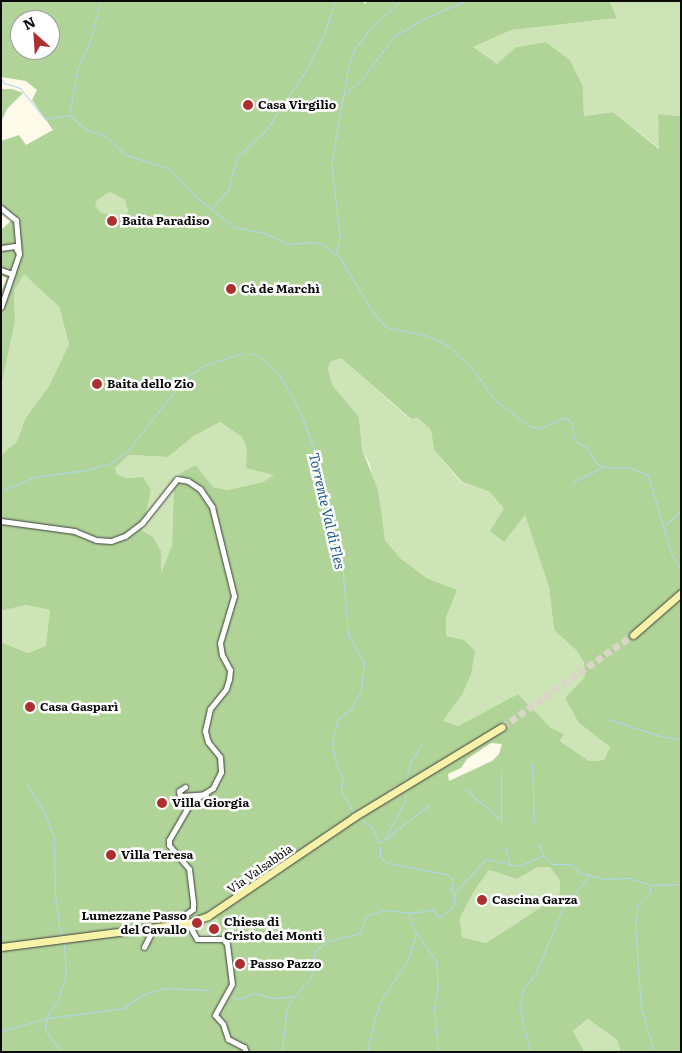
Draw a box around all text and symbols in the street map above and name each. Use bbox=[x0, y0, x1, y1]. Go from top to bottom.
north arrow bbox=[10, 10, 60, 60]
text: N bbox=[19, 11, 39, 34]
place label: Casa Virgilio bbox=[258, 98, 336, 112]
marker: Casa Virgilio bbox=[242, 99, 254, 111]
place label: Baita Paradiso bbox=[122, 214, 209, 228]
marker: Baita Paradiso bbox=[106, 215, 118, 227]
place label: Cà de Marchì bbox=[241, 282, 320, 296]
marker: Cà de Marchì bbox=[225, 283, 237, 295]
place label: Baita dello Zio bbox=[107, 377, 194, 391]
marker: Baita dello Zio bbox=[91, 378, 103, 390]
water label: Torrente Val di Fles bbox=[306, 451, 350, 571]
place label: Casa Gasparì bbox=[40, 700, 118, 714]
marker: Casa Gasparì bbox=[24, 701, 36, 713]
place label: Villa Giorgia bbox=[172, 796, 249, 810]
marker: Villa Giorgia bbox=[156, 797, 168, 809]
street label: Via Valsabbia bbox=[225, 841, 295, 897]
place label: Villa Teresa bbox=[121, 848, 193, 862]
marker: Villa Teresa bbox=[105, 849, 117, 861]
place label: Cascina Garza bbox=[492, 893, 578, 907]
marker: Cascina Garza bbox=[476, 894, 488, 906]
place label: Lumezzane Passo del Cavallo bbox=[82, 909, 187, 937]
place label: Chiesa di Cristo dei Monti bbox=[224, 915, 322, 943]
marker: Lumezzane Passo del Cavallo bbox=[191, 917, 203, 929]
marker: Chiesa di Cristo dei Monti bbox=[208, 923, 220, 935]
place label: Passo Pazzo bbox=[250, 957, 321, 971]
marker: Passo Pazzo bbox=[234, 958, 246, 970]

